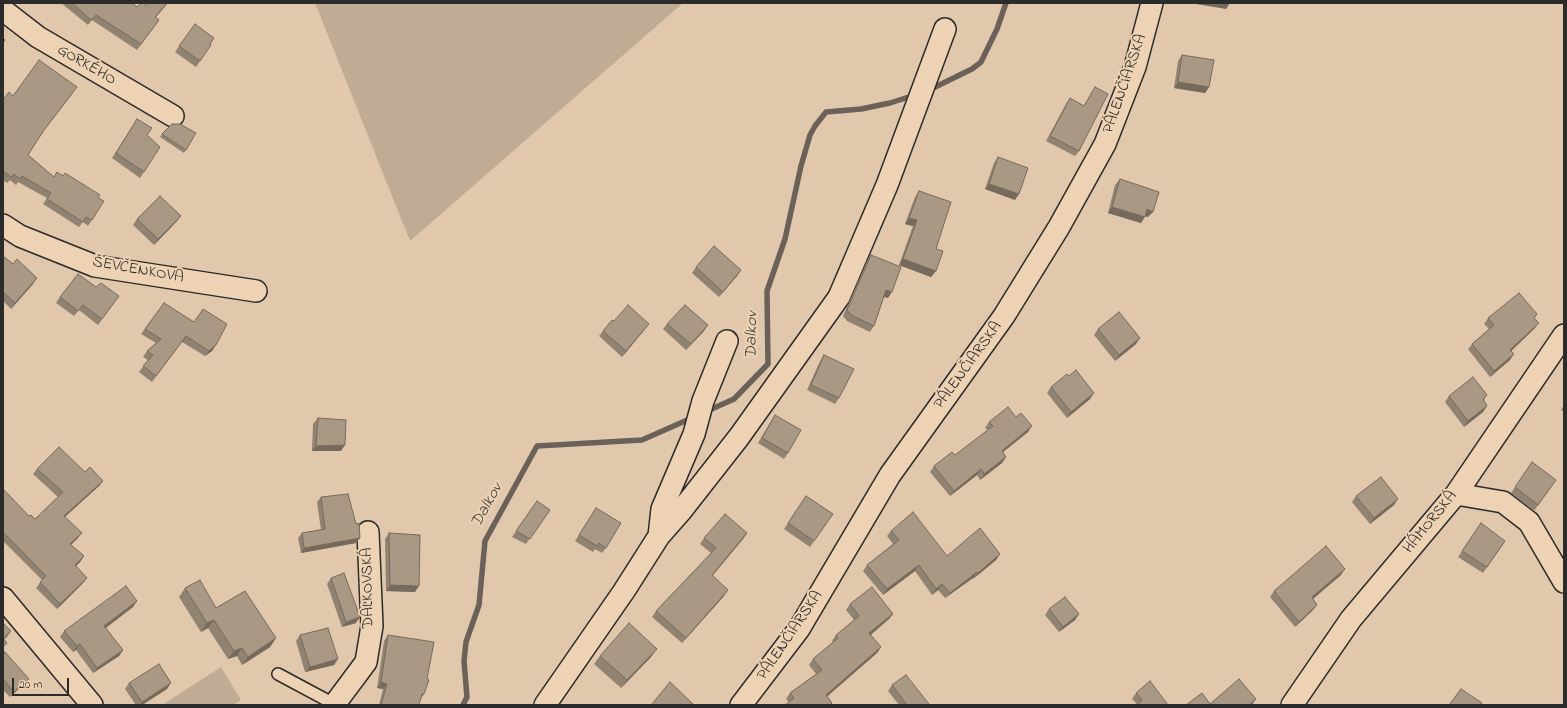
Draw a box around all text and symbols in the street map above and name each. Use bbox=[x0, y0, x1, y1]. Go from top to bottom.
street label: PÁLENČIARSKA bbox=[1100, 32, 1152, 136]
street label: GORKÉHO bbox=[53, 41, 119, 91]
street label: ŠEVČENKOVA bbox=[91, 254, 185, 288]
water label: Dalkov bbox=[742, 311, 764, 359]
street label: PÁLENČIARSKA bbox=[931, 318, 1007, 414]
water label: Dalkov bbox=[468, 480, 508, 532]
street label: HÁMORSKÁ bbox=[1400, 488, 1462, 558]
street label: DAĽKOVSKÁ bbox=[359, 547, 379, 629]
street label: PÁLENČIARSKA bbox=[754, 588, 828, 684]
scale bar bbox=[14, 670, 71, 696]
text: 20 m bbox=[19, 676, 42, 694]

